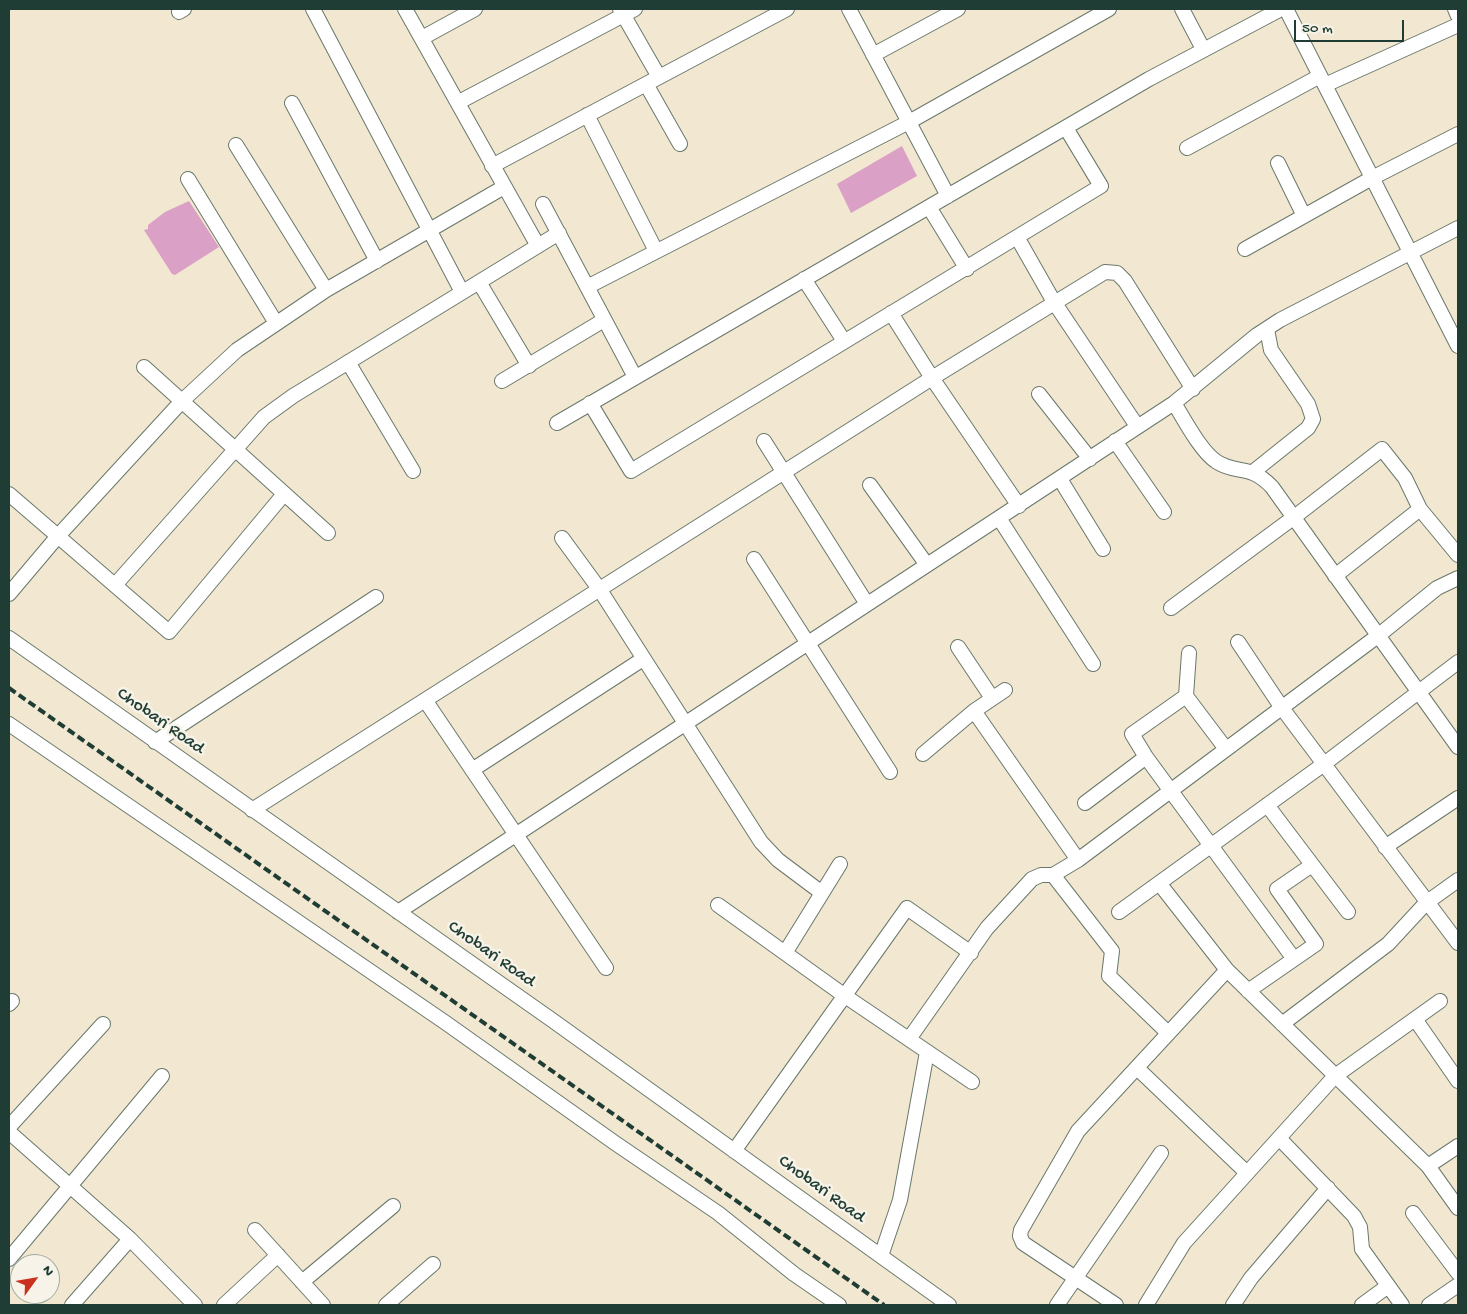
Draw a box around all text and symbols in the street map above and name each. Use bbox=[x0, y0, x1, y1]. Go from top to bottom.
scale bar bbox=[1297, 10, 1407, 42]
text: 50 m bbox=[1302, 20, 1333, 38]
street label: Chobari Road bbox=[112, 684, 208, 760]
street label: Chobari Road bbox=[443, 917, 539, 993]
street label: Chobari Road bbox=[773, 1151, 869, 1229]
north arrow bbox=[10, 1254, 60, 1304]
text: N bbox=[38, 1263, 57, 1280]

